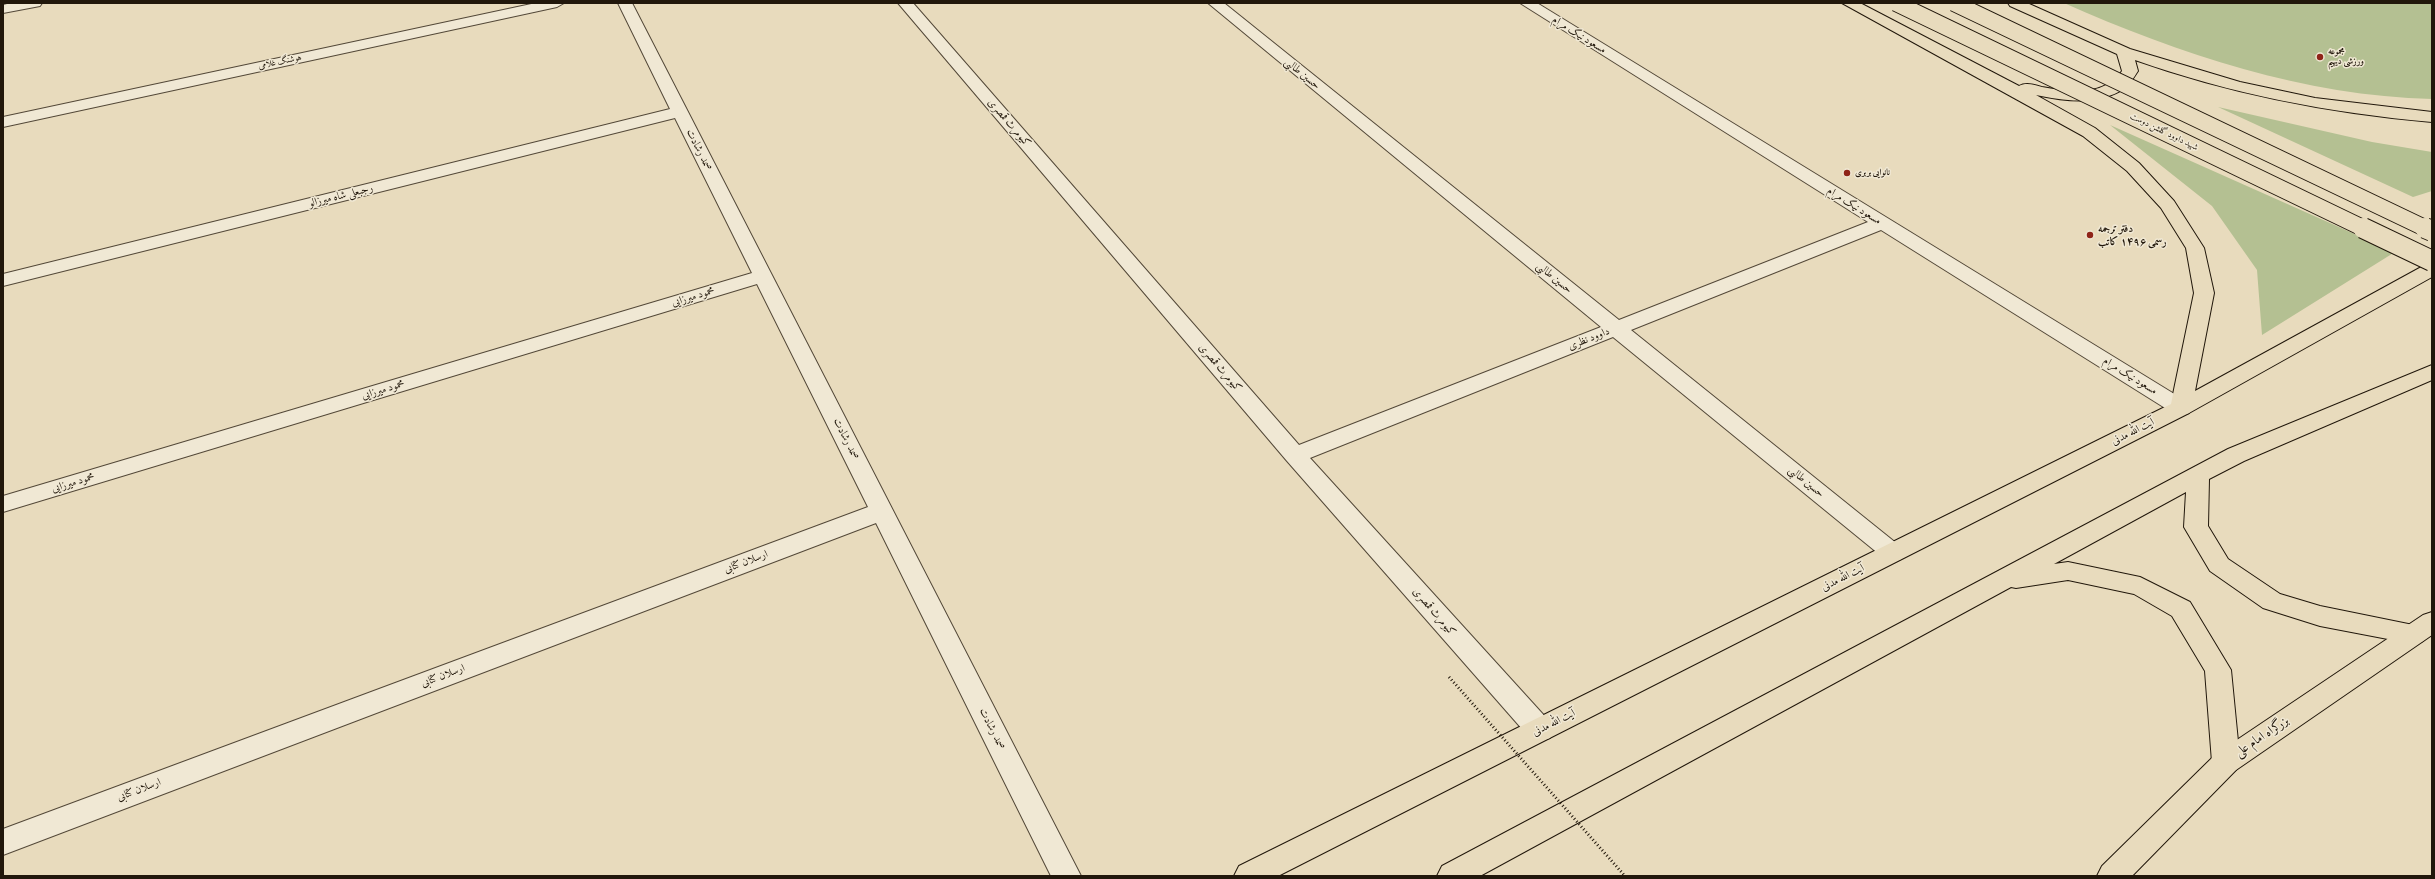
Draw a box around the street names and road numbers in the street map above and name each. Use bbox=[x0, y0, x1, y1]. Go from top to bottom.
street label: مسعود نیک مرام bbox=[1549, 13, 1609, 57]
street label: هوشنگ غلامی bbox=[257, 52, 303, 72]
street label: حسین طالبی bbox=[1281, 55, 1323, 93]
street label: کیومرث قمصری bbox=[985, 96, 1033, 150]
street label: شهید داوود گلشن دوست bbox=[2128, 111, 2200, 153]
street label: صمد رشادت bbox=[683, 127, 715, 173]
street label: رجبعلی شاه میرزالو bbox=[308, 182, 374, 210]
street label: مسعود نیک مرام bbox=[1824, 184, 1884, 228]
street label: حسین طالبی bbox=[1533, 259, 1575, 297]
street label: محمود میرزایی bbox=[670, 284, 716, 310]
street label: داوود نظری bbox=[1566, 325, 1612, 353]
street label: کیومرث قمصری bbox=[1196, 341, 1244, 395]
street label: مسعود نیک مرام bbox=[2100, 354, 2160, 398]
street label: محمود میرزایی bbox=[360, 377, 406, 403]
street label: صمد رشادت bbox=[830, 416, 862, 462]
street label: آیت الله مدنی bbox=[2109, 416, 2157, 448]
street label: حسین طالبی bbox=[1785, 463, 1827, 501]
street label: محمود میرزایی bbox=[50, 470, 96, 496]
street label: ارسلان کتابی bbox=[722, 548, 770, 576]
street label: آیت الله مدنی bbox=[1819, 562, 1867, 594]
street label: کیومرث قمصری bbox=[1410, 585, 1458, 639]
street label: ارسلان کتابی bbox=[419, 662, 467, 690]
street label: صمد رشادت bbox=[976, 706, 1008, 752]
street label: آیت الله مدنی bbox=[1530, 707, 1578, 739]
street label: بزرگراه امام علی bbox=[2232, 713, 2292, 761]
street label: ارسلان کتابی bbox=[115, 776, 163, 804]

